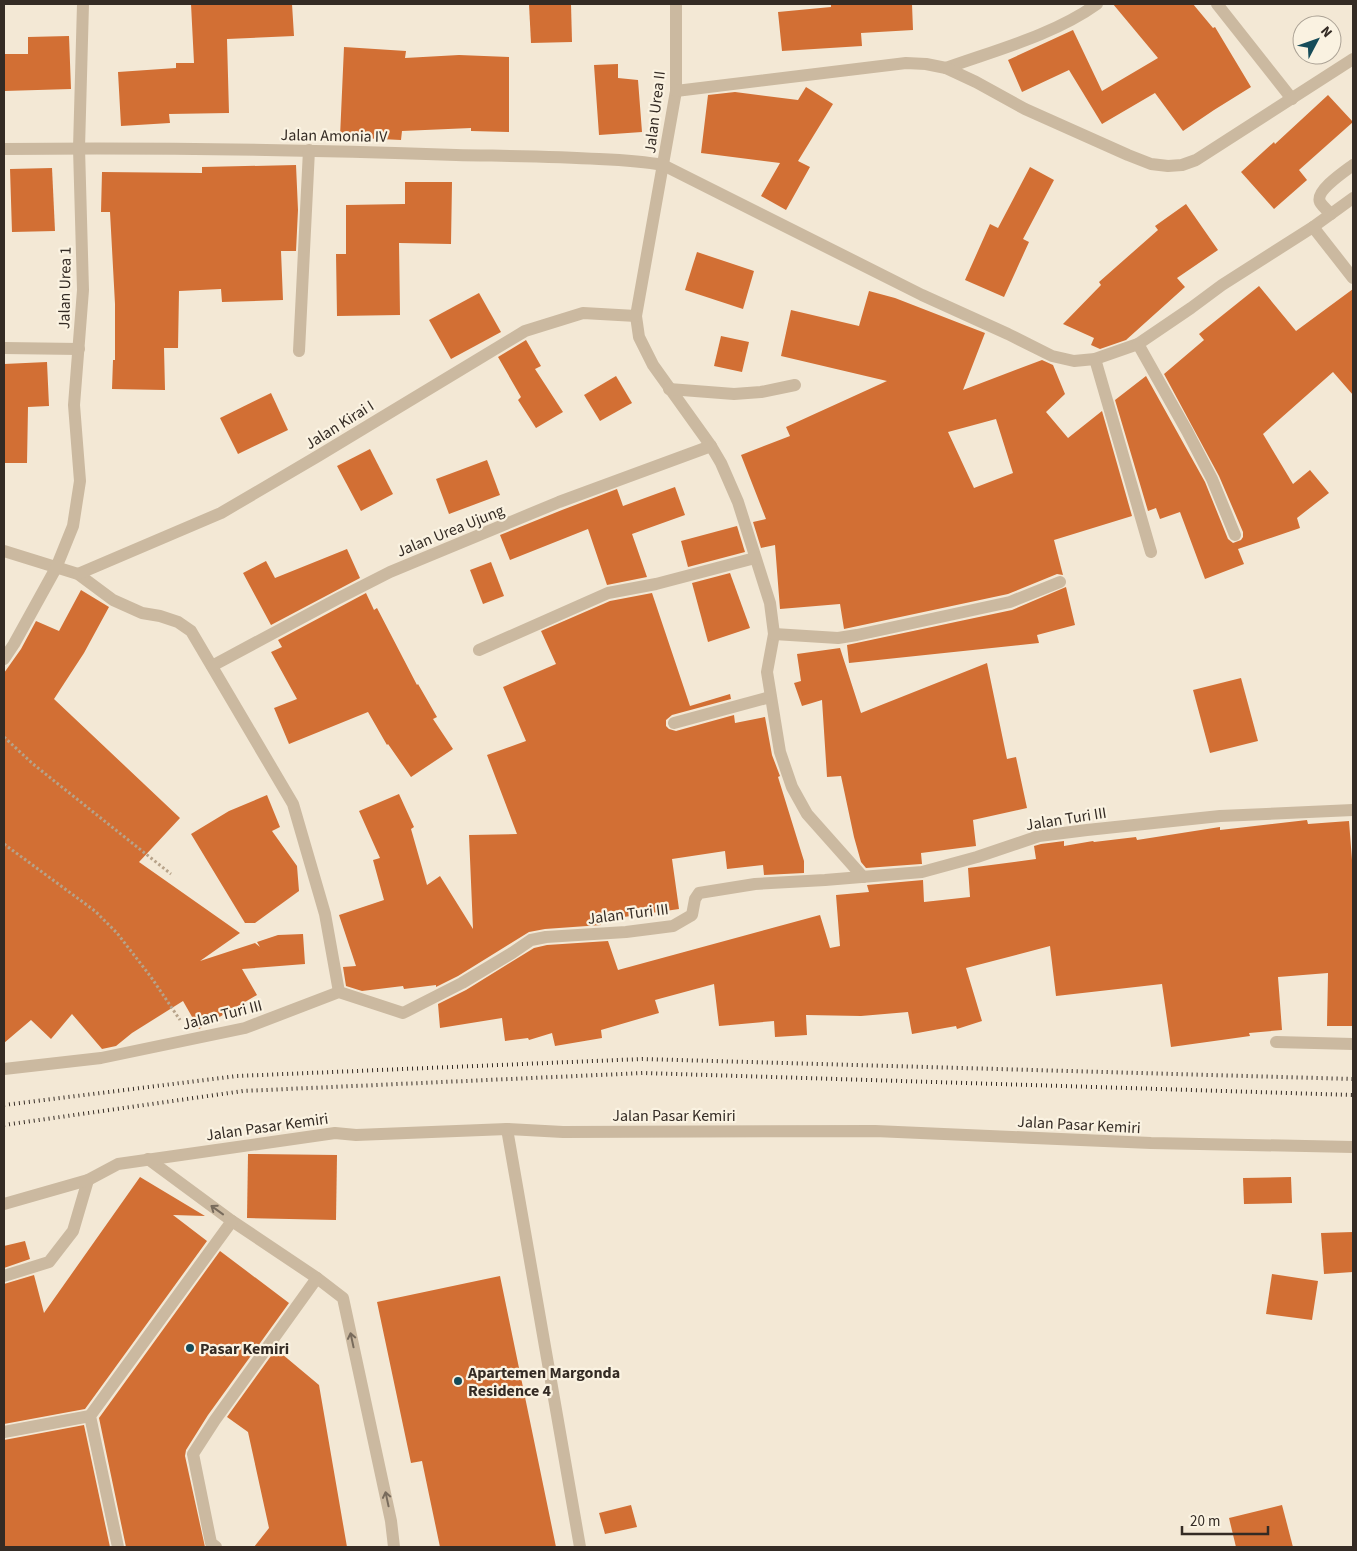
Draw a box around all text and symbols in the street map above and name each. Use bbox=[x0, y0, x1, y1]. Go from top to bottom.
north arrow bbox=[1292, 15, 1342, 65]
text: N bbox=[1315, 22, 1337, 42]
street label: Jalan Urea II bbox=[639, 70, 671, 155]
street label: Jalan Amonia IV bbox=[280, 124, 388, 148]
street label: Jalan Urea 1 bbox=[53, 247, 77, 329]
street label: Jalan Kirai I bbox=[301, 395, 378, 455]
street label: Jalan Urea Ujung bbox=[393, 499, 507, 563]
street label: Jalan Turi III bbox=[1024, 802, 1108, 836]
street label: Jalan Turi III bbox=[586, 898, 670, 930]
street label: Jalan Turi III bbox=[180, 994, 265, 1036]
street label: Jalan Pasar Kemiri bbox=[612, 1105, 736, 1127]
street label: Jalan Pasar Kemiri bbox=[204, 1107, 330, 1146]
street label: Jalan Pasar Kemiri bbox=[1017, 1111, 1141, 1139]
one-way arrow bbox=[211, 1204, 224, 1215]
one-way arrow bbox=[347, 1333, 357, 1349]
place label: Pasar Kemiri bbox=[200, 1338, 289, 1360]
marker: Pasar Kemiri bbox=[184, 1342, 196, 1354]
place label: Apartemen Margonda Residence 4 bbox=[467, 1362, 620, 1402]
marker: Apartemen Margonda Residence 4 bbox=[452, 1375, 464, 1387]
one-way arrow bbox=[382, 1492, 391, 1508]
scale bar bbox=[1182, 1504, 1268, 1536]
text: 20 m bbox=[1190, 1511, 1220, 1532]

